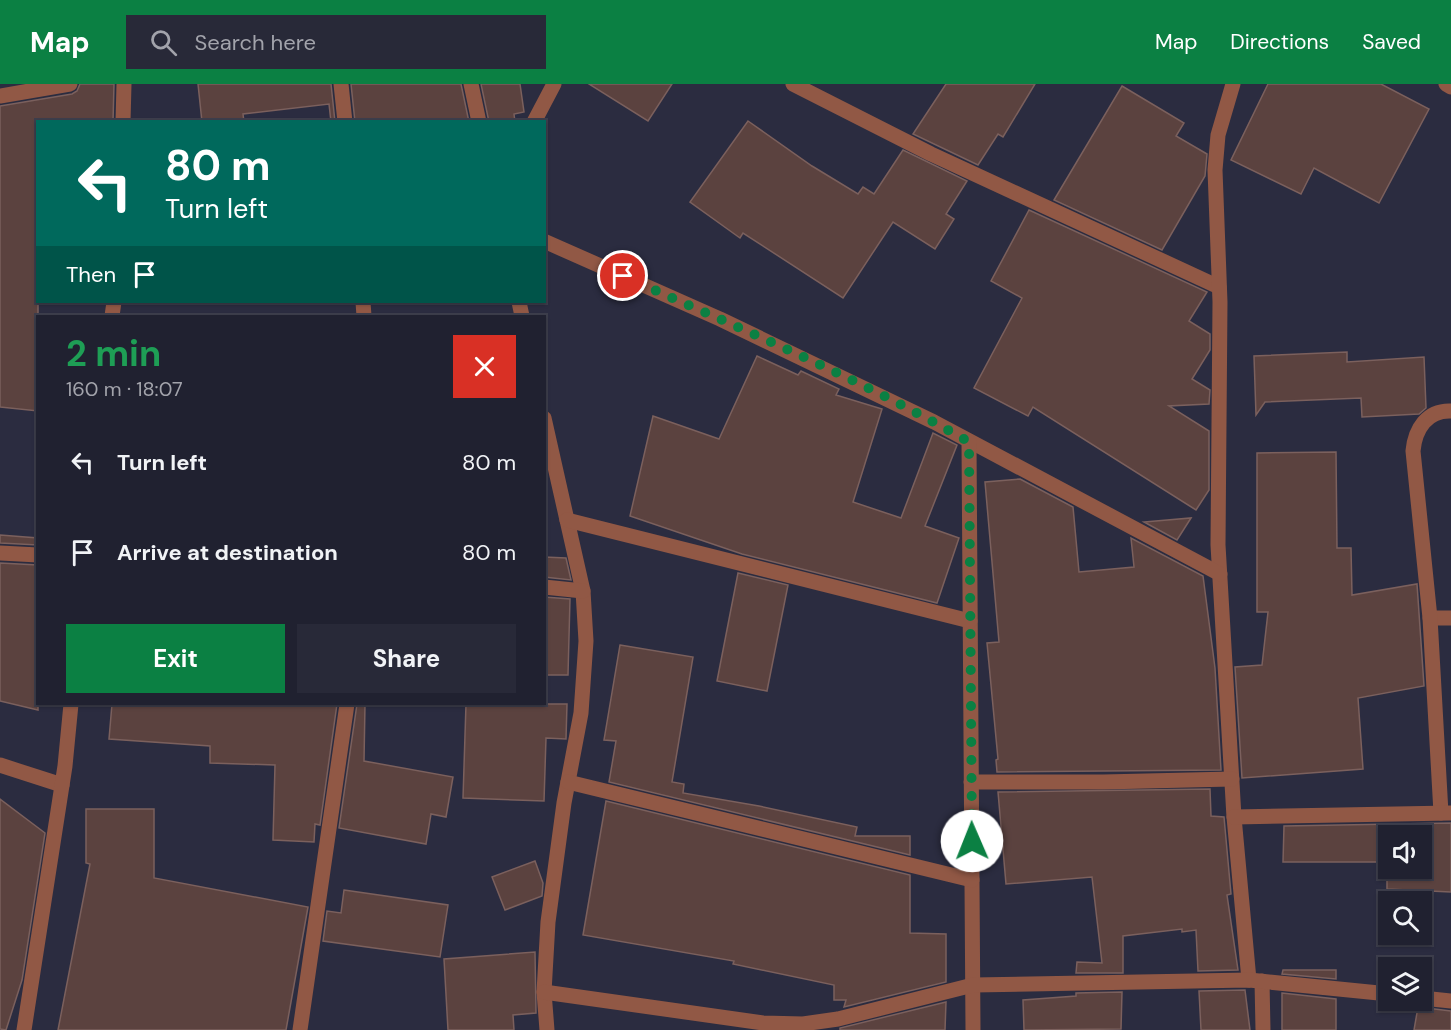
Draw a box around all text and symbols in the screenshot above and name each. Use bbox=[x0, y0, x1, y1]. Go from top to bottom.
search box bbox=[126, 15, 546, 69]
text: Map bbox=[30, 24, 90, 61]
icon: search bbox=[147, 26, 180, 59]
text: Search here bbox=[195, 28, 316, 57]
text: Map bbox=[1155, 28, 1197, 56]
text: Directions bbox=[1230, 28, 1329, 56]
text: Saved bbox=[1362, 28, 1421, 56]
text: 80 m bbox=[165, 138, 271, 193]
icon: left bbox=[66, 144, 144, 222]
text: Turn left bbox=[165, 191, 268, 226]
pin bbox=[597, 250, 648, 301]
icon: arrive bbox=[128, 258, 161, 291]
icon: arrive bbox=[606, 259, 639, 292]
text: Then bbox=[66, 260, 116, 289]
text: 2 min bbox=[66, 330, 161, 377]
button: close bbox=[453, 335, 516, 398]
text: 160 m · 18:07 bbox=[66, 376, 183, 402]
icon: left bbox=[66, 446, 99, 479]
text: Turn left bbox=[117, 448, 207, 477]
text: 80 m bbox=[462, 448, 516, 477]
icon: arrive bbox=[66, 536, 99, 569]
text: Arrive at destination bbox=[117, 538, 338, 567]
text: 80 m bbox=[462, 538, 516, 567]
button: Exit bbox=[66, 624, 285, 693]
button: Share bbox=[297, 624, 516, 693]
position arrow bbox=[940, 809, 1004, 873]
map controls bbox=[1378, 825, 1432, 1011]
button: sound bbox=[1378, 825, 1432, 879]
button: search bbox=[1378, 891, 1432, 945]
button: layers bbox=[1378, 957, 1432, 1011]

